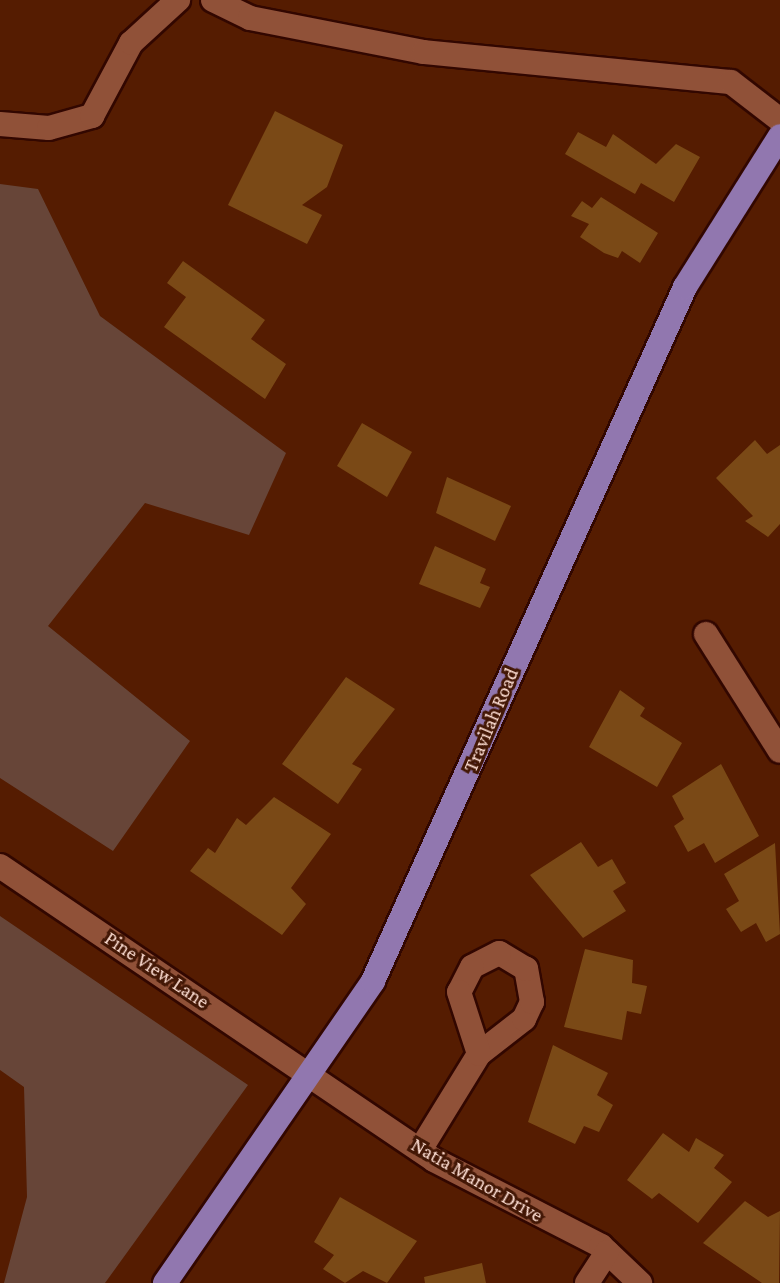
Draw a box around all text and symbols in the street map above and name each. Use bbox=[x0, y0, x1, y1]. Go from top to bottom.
street label: Travilah Road bbox=[458, 664, 524, 776]
street label: Pine View Lane bbox=[100, 926, 214, 1014]
street label: Natia Manor Drive bbox=[407, 1133, 547, 1227]

